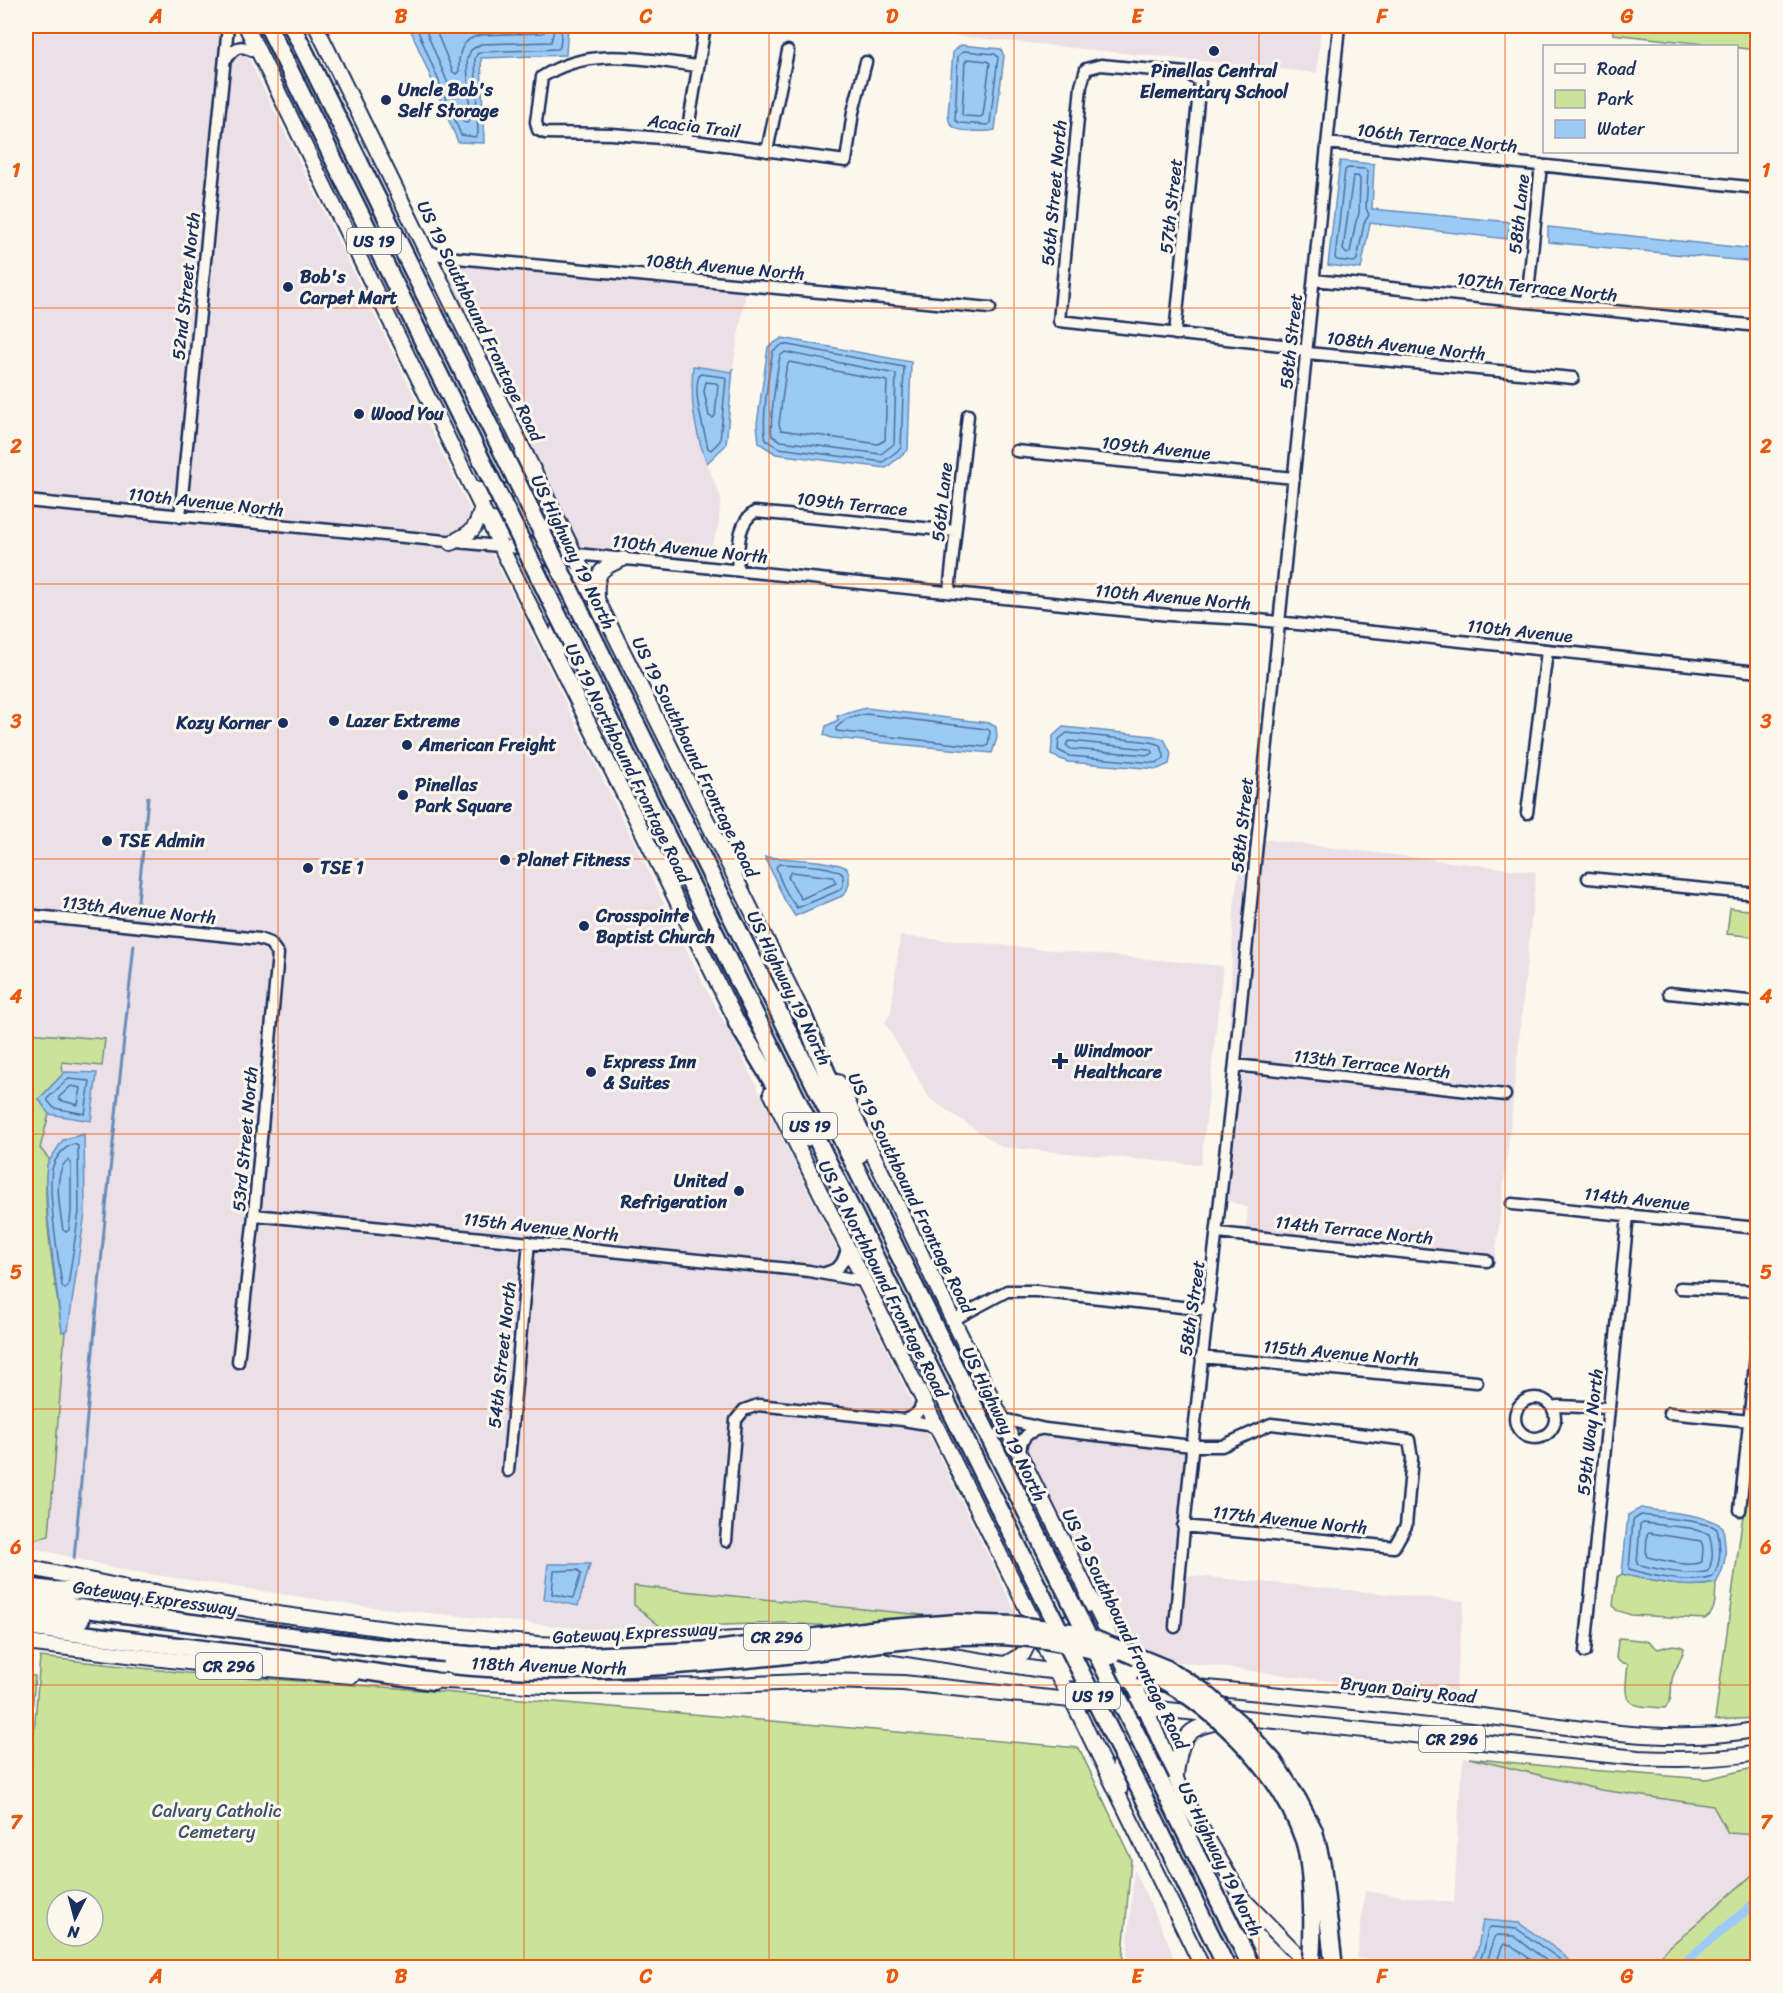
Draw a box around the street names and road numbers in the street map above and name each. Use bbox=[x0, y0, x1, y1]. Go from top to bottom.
street label: Acacia Trail bbox=[645, 104, 743, 148]
street label: 106th Terrace North bbox=[1355, 114, 1519, 162]
street label: 56th Street North bbox=[1032, 119, 1076, 267]
street label: 57th Street bbox=[1150, 157, 1192, 255]
street label: 58th Lane bbox=[1499, 172, 1539, 256]
street label: US 19 Southbound Frontage Road bbox=[407, 195, 553, 449]
street label: 52nd Street North bbox=[162, 211, 210, 361]
road number: US 19 bbox=[347, 228, 401, 254]
street label: 108th Avenue North bbox=[644, 244, 806, 290]
street label: 107th Terrace North bbox=[1455, 263, 1619, 311]
street label: 58th Street bbox=[1270, 291, 1312, 390]
street label: 108th Avenue North bbox=[1325, 322, 1487, 370]
street label: 109th Avenue bbox=[1100, 426, 1212, 470]
street label: 56th Lane bbox=[922, 461, 962, 543]
street label: US Highway 19 North bbox=[521, 469, 625, 635]
street label: 110th Avenue North bbox=[126, 478, 286, 526]
street label: 109th Terrace bbox=[795, 482, 909, 526]
street label: 110th Avenue North bbox=[610, 525, 770, 573]
street label: 110th Avenue North bbox=[1094, 574, 1252, 620]
street label: 110th Avenue bbox=[1465, 610, 1575, 652]
street label: US 19 Southbound Frontage Road bbox=[622, 631, 768, 885]
street label: US 19 Northbound Frontage Road bbox=[556, 637, 701, 890]
street label: 58th Street bbox=[1221, 775, 1263, 874]
street label: 113th Avenue North bbox=[60, 886, 218, 934]
street label: US Highway 19 North bbox=[737, 905, 841, 1071]
street label: 113th Terrace North bbox=[1292, 1040, 1452, 1088]
street label: 53rd Street North bbox=[223, 1065, 267, 1213]
street label: US 19 Southbound Frontage Road bbox=[838, 1067, 984, 1321]
road number: US 19 bbox=[783, 1113, 837, 1139]
street label: US 19 Northbound Frontage Road bbox=[809, 1154, 958, 1405]
street label: 114th Avenue bbox=[1583, 1178, 1692, 1220]
street label: 115th Avenue North bbox=[462, 1203, 620, 1251]
street label: 114th Terrace North bbox=[1273, 1206, 1435, 1254]
street label: 58th Street bbox=[1169, 1258, 1215, 1358]
street label: 54th Street North bbox=[478, 1280, 526, 1430]
street label: 115th Avenue North bbox=[1262, 1330, 1420, 1376]
street label: US Highway 19 North bbox=[952, 1341, 1056, 1507]
street label: 59th Way North bbox=[1567, 1367, 1613, 1497]
street label: 117th Avenue North bbox=[1211, 1496, 1369, 1544]
street label: US 19 Southbound Frontage Road bbox=[1057, 1506, 1193, 1752]
street label: Gateway Expressway bbox=[71, 1571, 240, 1625]
street label: Gateway Expressway bbox=[552, 1613, 719, 1653]
road number: CR 296 bbox=[744, 1624, 810, 1650]
street label: 118th Avenue North bbox=[470, 1647, 628, 1685]
road number: CR 296 bbox=[196, 1653, 262, 1679]
street label: Bryan Dairy Road bbox=[1339, 1667, 1479, 1713]
road number: US 19 bbox=[1066, 1683, 1120, 1709]
road number: CR 296 bbox=[1419, 1726, 1485, 1752]
street label: US Highway 19 North bbox=[1168, 1776, 1272, 1942]

